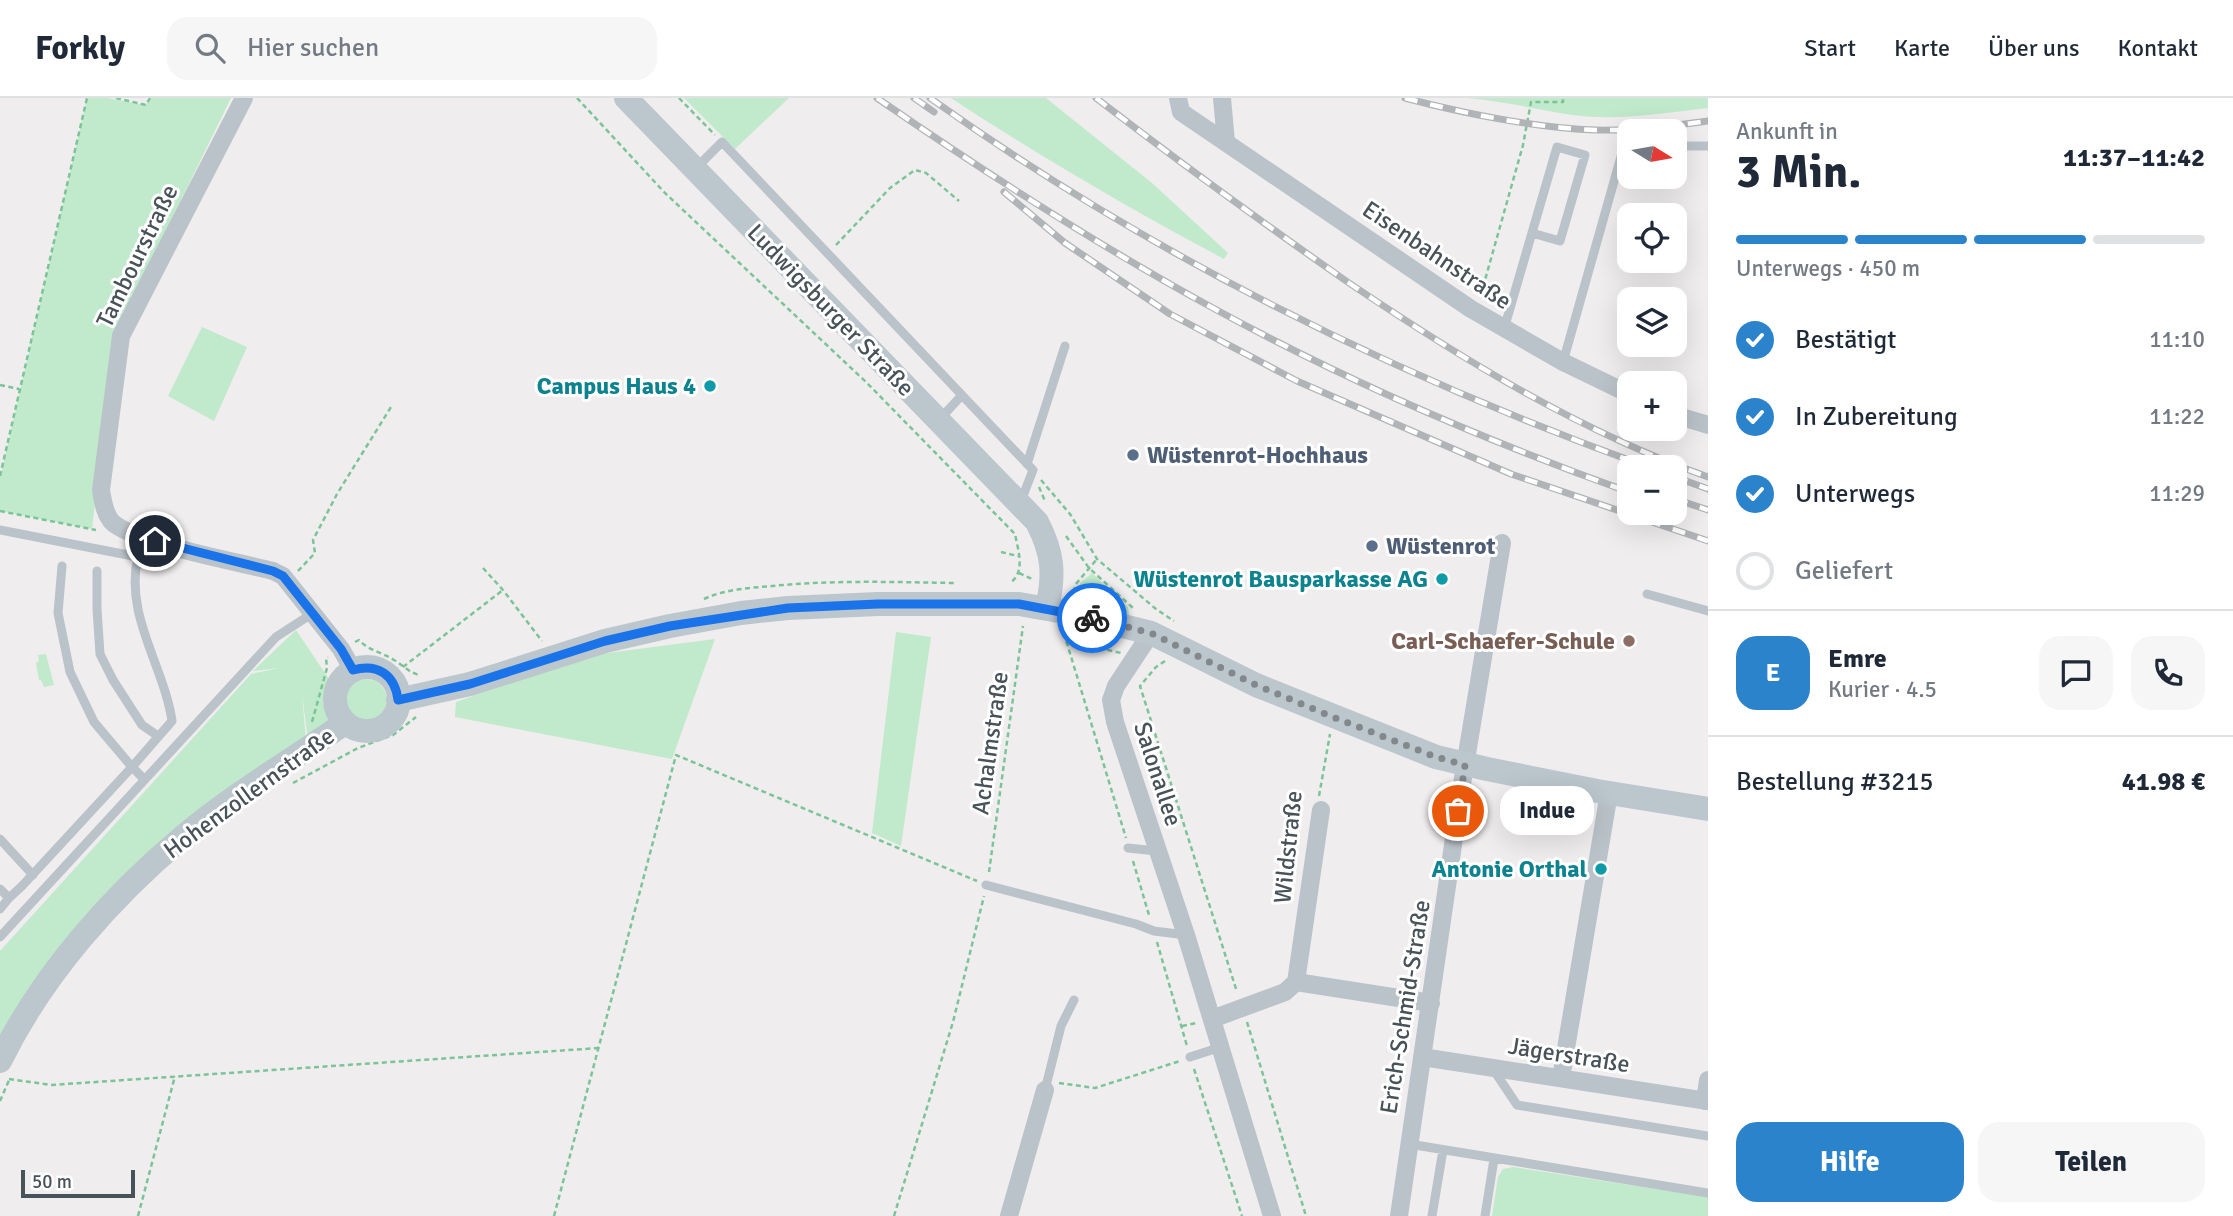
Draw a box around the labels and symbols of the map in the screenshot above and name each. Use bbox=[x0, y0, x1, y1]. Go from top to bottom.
north arrow bbox=[1617, 119, 1687, 189]
street label: Tambourstraße bbox=[89, 180, 185, 332]
street label: Eisenbahnstraße bbox=[1357, 194, 1517, 316]
street label: Ludwigsburger Straße bbox=[741, 218, 921, 402]
place label: Campus Haus 4 bbox=[537, 371, 696, 401]
marker: Campus Haus 4 bbox=[702, 378, 718, 394]
place label: Wüstenrot-Hochhaus bbox=[1147, 440, 1368, 470]
marker: Wüstenrot-Hochhaus bbox=[1125, 447, 1141, 463]
pin bbox=[125, 511, 185, 571]
place label: Wüstenrot bbox=[1386, 531, 1495, 561]
marker: Wüstenrot bbox=[1364, 538, 1380, 554]
place label: Wüstenrot Bausparkasse AG bbox=[1134, 564, 1428, 594]
marker: Wüstenrot Bausparkasse AG bbox=[1434, 571, 1450, 587]
courier bbox=[1057, 583, 1127, 653]
place label: Carl-Schaefer-Schule bbox=[1391, 626, 1615, 656]
marker: Carl-Schaefer-Schule bbox=[1621, 633, 1637, 649]
street label: Achalmstraße bbox=[965, 670, 1015, 816]
street label: Salonallee bbox=[1127, 718, 1189, 830]
street label: Hohenzollernstraße bbox=[158, 721, 340, 865]
pin bbox=[1428, 781, 1488, 841]
callout: Indue bbox=[1500, 786, 1594, 836]
street label: Wildstraße bbox=[1267, 789, 1309, 905]
place label: Antonie Orthal bbox=[1431, 854, 1587, 884]
marker: Antonie Orthal bbox=[1593, 861, 1609, 877]
street label: Erich-Schmid-Straße bbox=[1373, 898, 1437, 1116]
street label: Jägerstraße bbox=[1506, 1031, 1632, 1079]
scale bar bbox=[21, 1167, 135, 1199]

